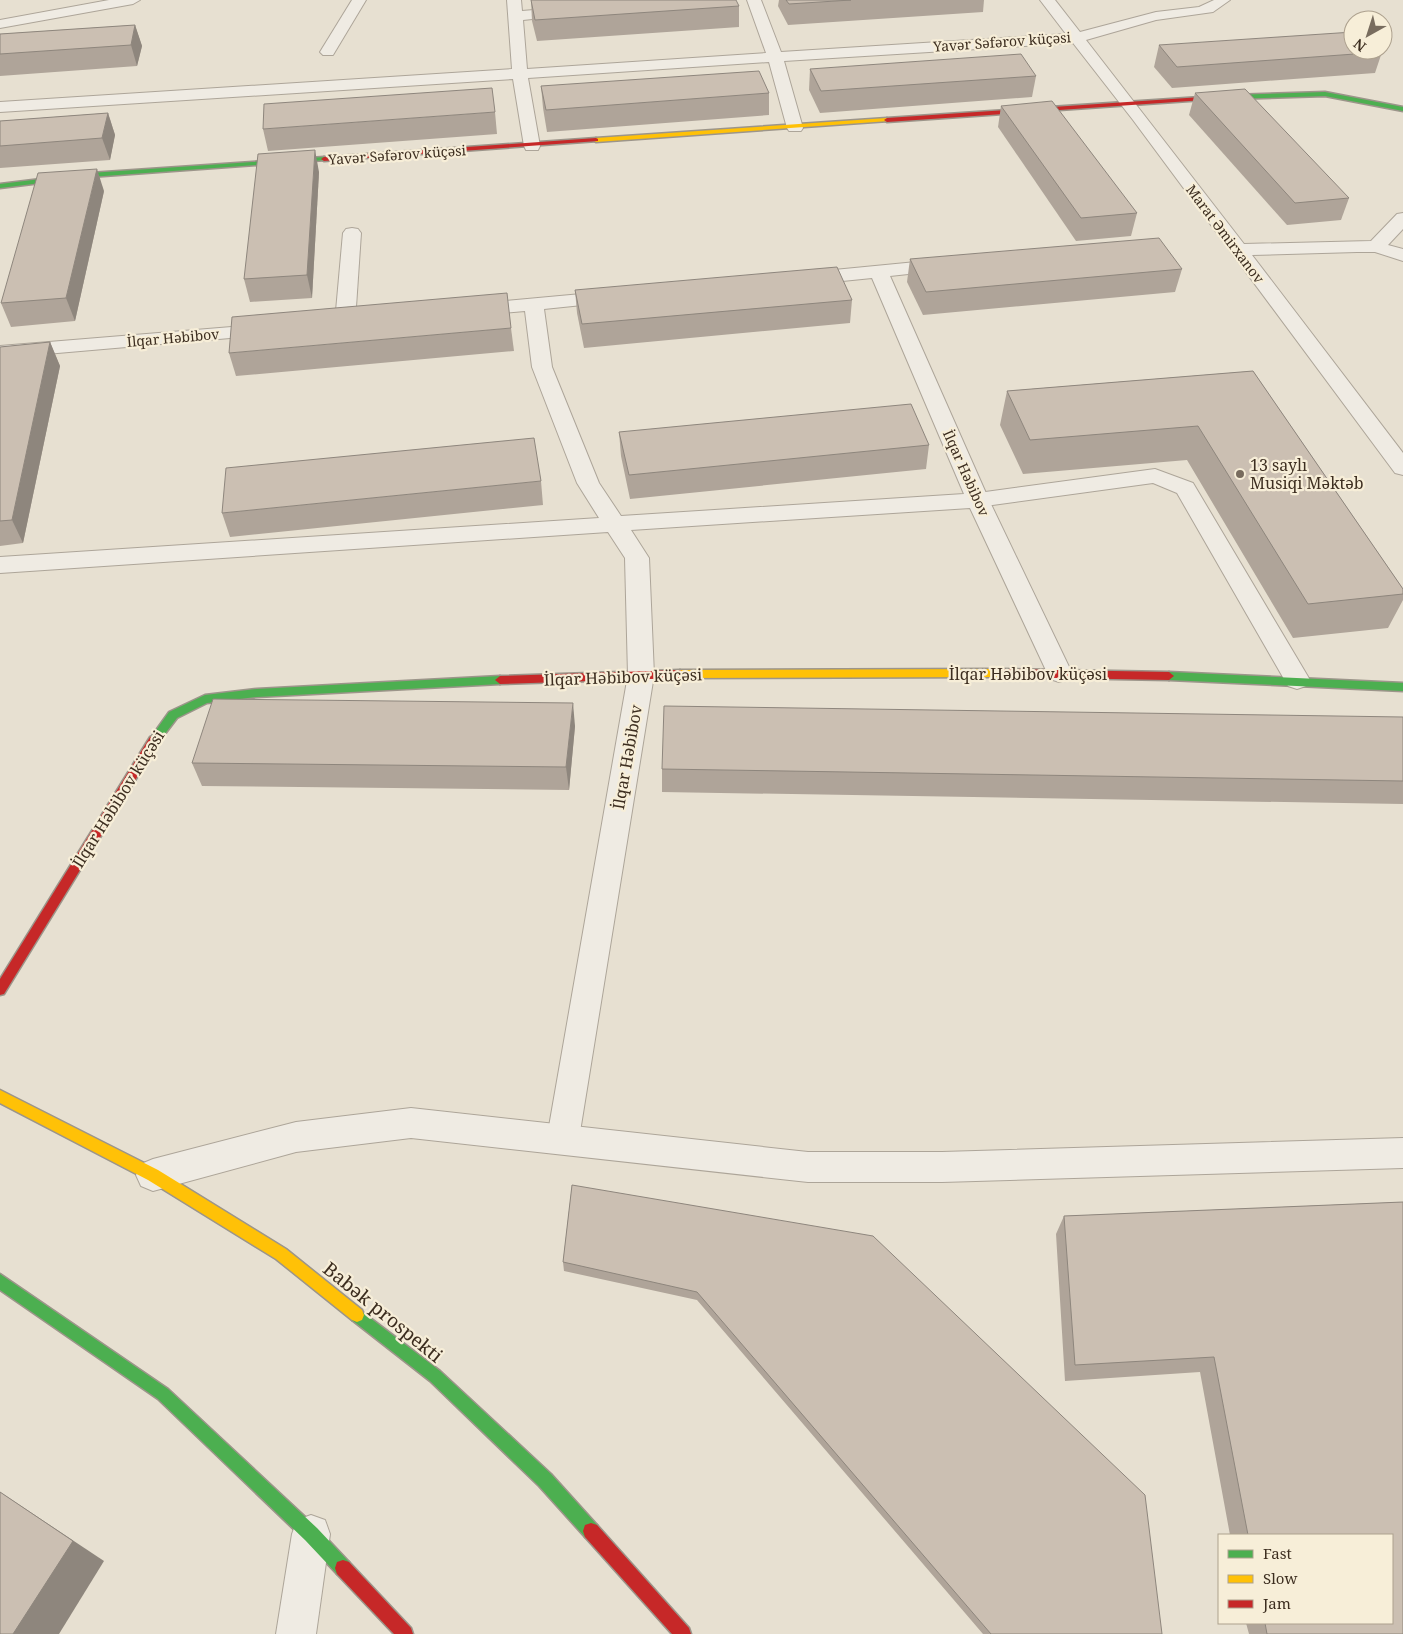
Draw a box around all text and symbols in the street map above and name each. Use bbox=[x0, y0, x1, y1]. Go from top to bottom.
north arrow bbox=[1343, 10, 1393, 60]
street label: Yavər Səfərov küçəsi bbox=[931, 27, 1072, 56]
text: N bbox=[1349, 35, 1370, 56]
street label: Yavər Səfərov küçəsi bbox=[326, 140, 467, 169]
street label: Marat Əmirxanov bbox=[1182, 180, 1269, 288]
street label: İlqar Həbibov bbox=[126, 324, 221, 351]
street label: İlqar Həbibov bbox=[939, 427, 994, 520]
place label: 13 saylı Musiqi Məktəb bbox=[1250, 454, 1364, 494]
marker: 13 saylı Musiqi Məktəb bbox=[1234, 468, 1246, 480]
street label: İlqar Həbibov küçəsi bbox=[544, 663, 702, 691]
street label: İlqar Həbibov küçəsi bbox=[949, 663, 1107, 685]
street label: İlqar Həbibov bbox=[607, 702, 647, 811]
street label: İlqar Həbibov küçəsi bbox=[67, 726, 169, 872]
street label: Babək prospekti bbox=[318, 1256, 448, 1368]
legend bbox=[1218, 1534, 1393, 1624]
text: Fast bbox=[1263, 1543, 1292, 1563]
text: Slow bbox=[1263, 1568, 1297, 1588]
text: Jam bbox=[1262, 1593, 1291, 1613]

